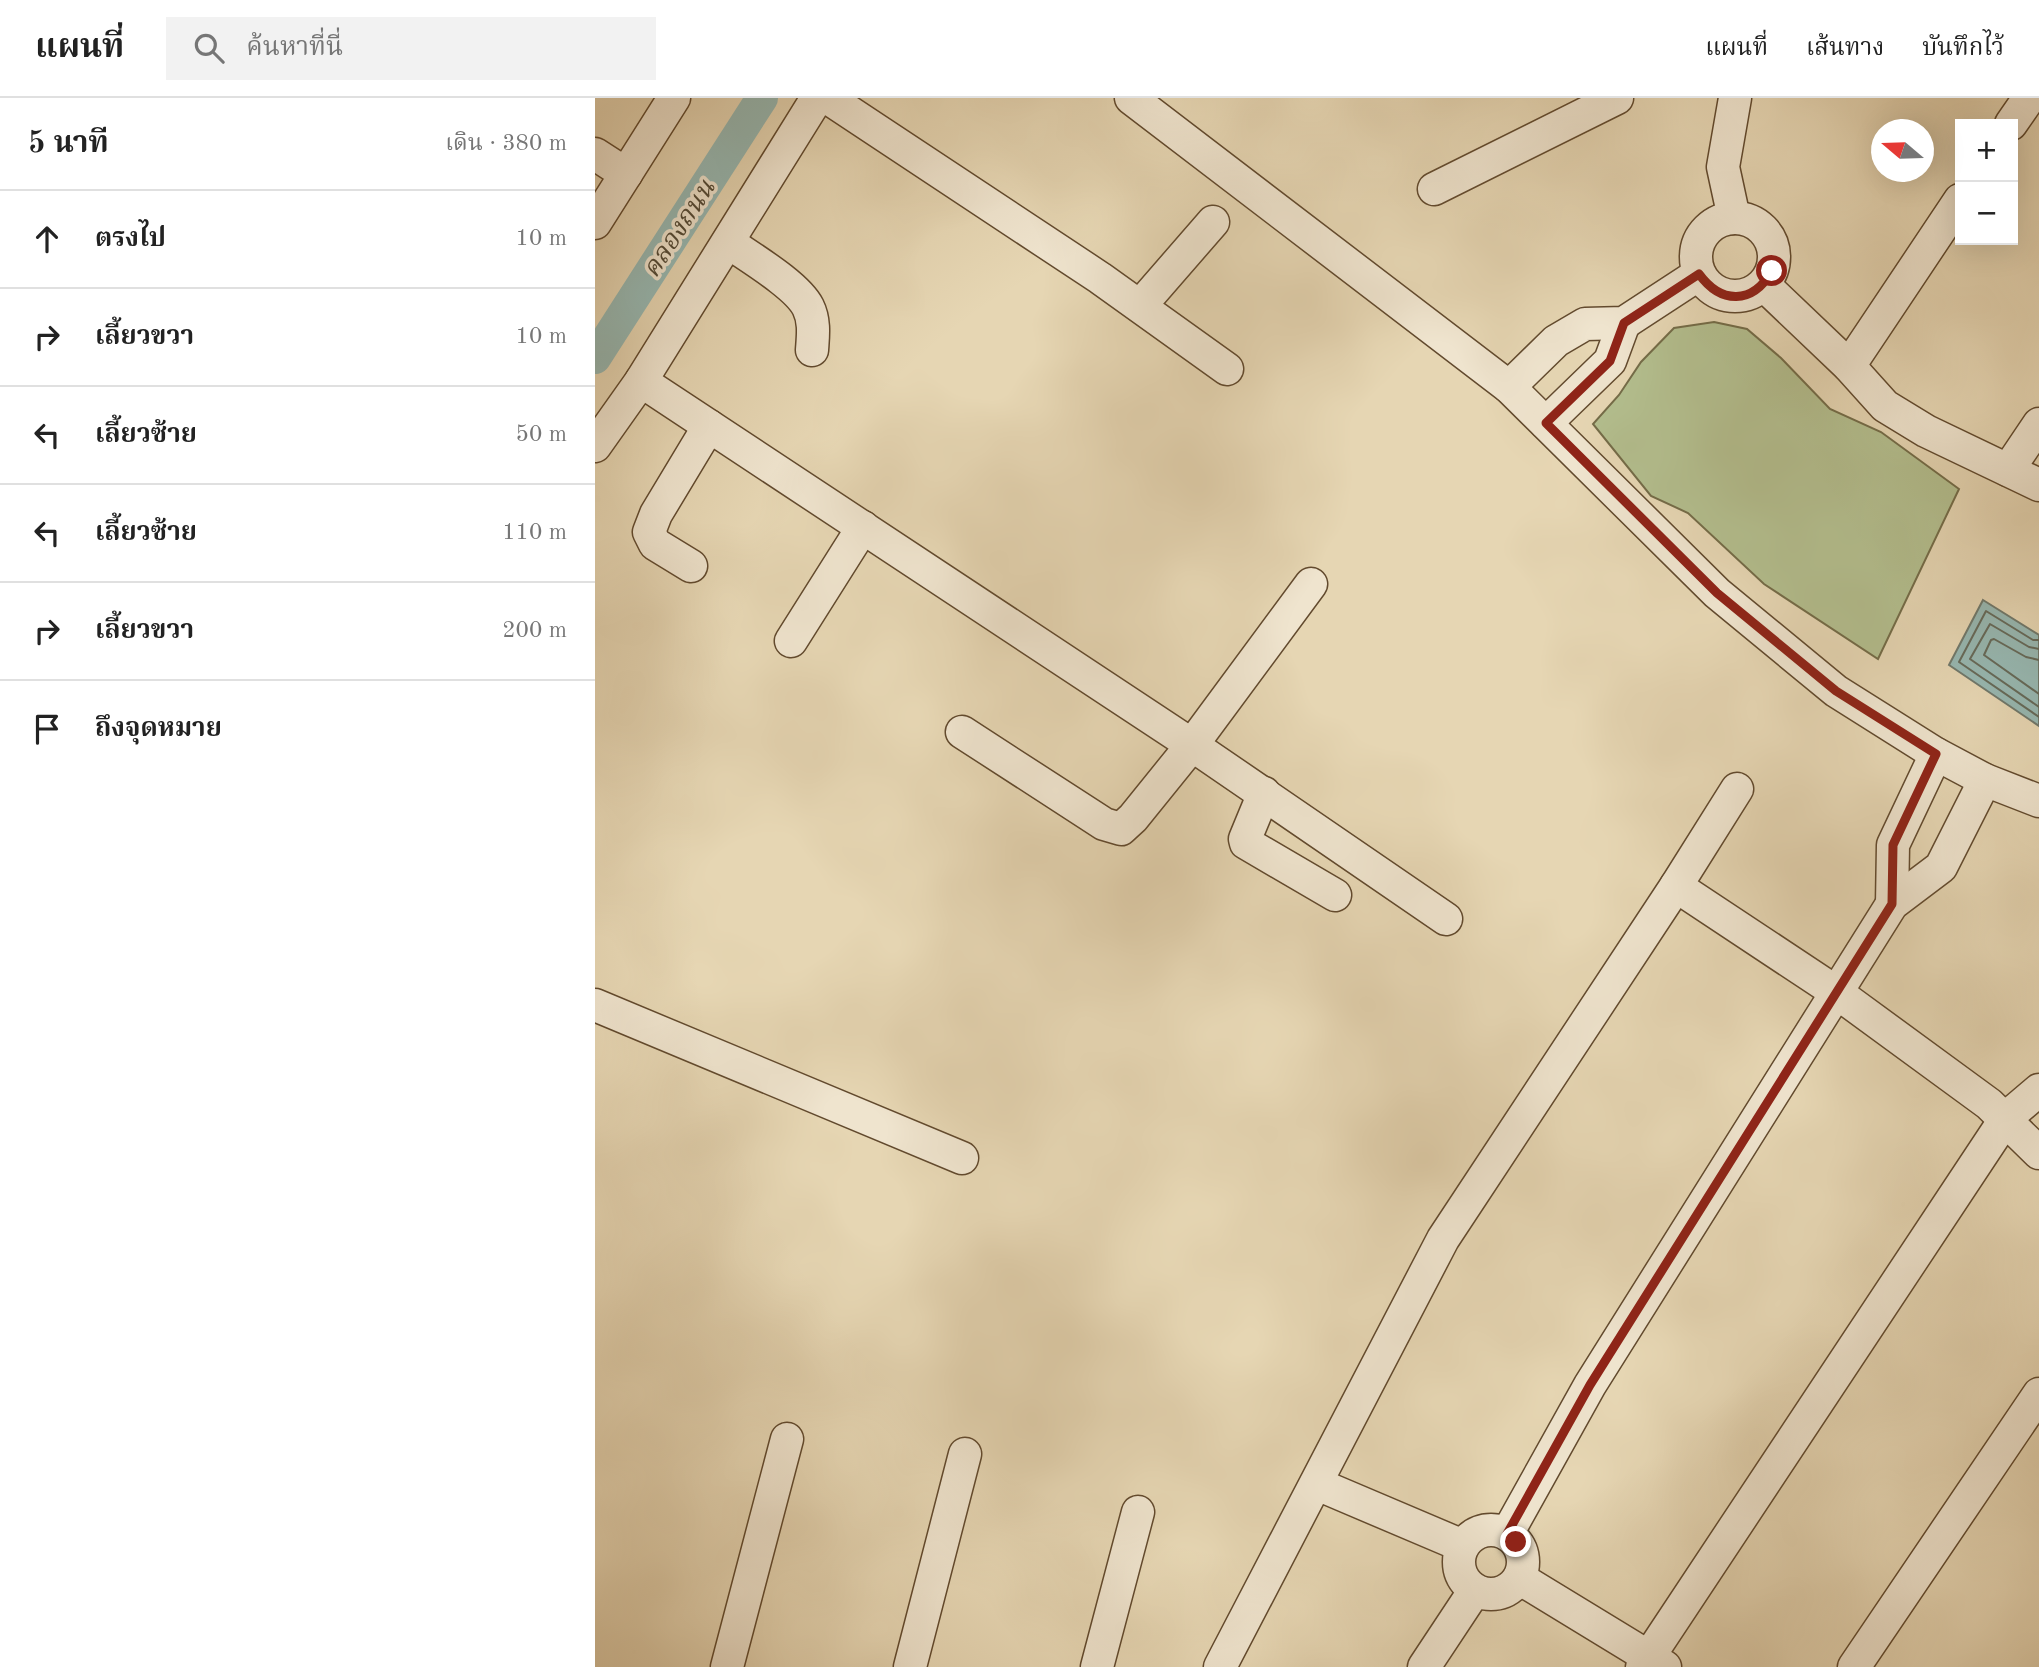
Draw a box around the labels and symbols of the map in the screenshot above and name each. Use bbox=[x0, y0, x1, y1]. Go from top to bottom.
north arrow bbox=[1871, 119, 1934, 182]
water label: คลองถนน bbox=[639, 175, 721, 282]
route start bbox=[1756, 255, 1787, 286]
route end bbox=[1500, 1526, 1531, 1557]

